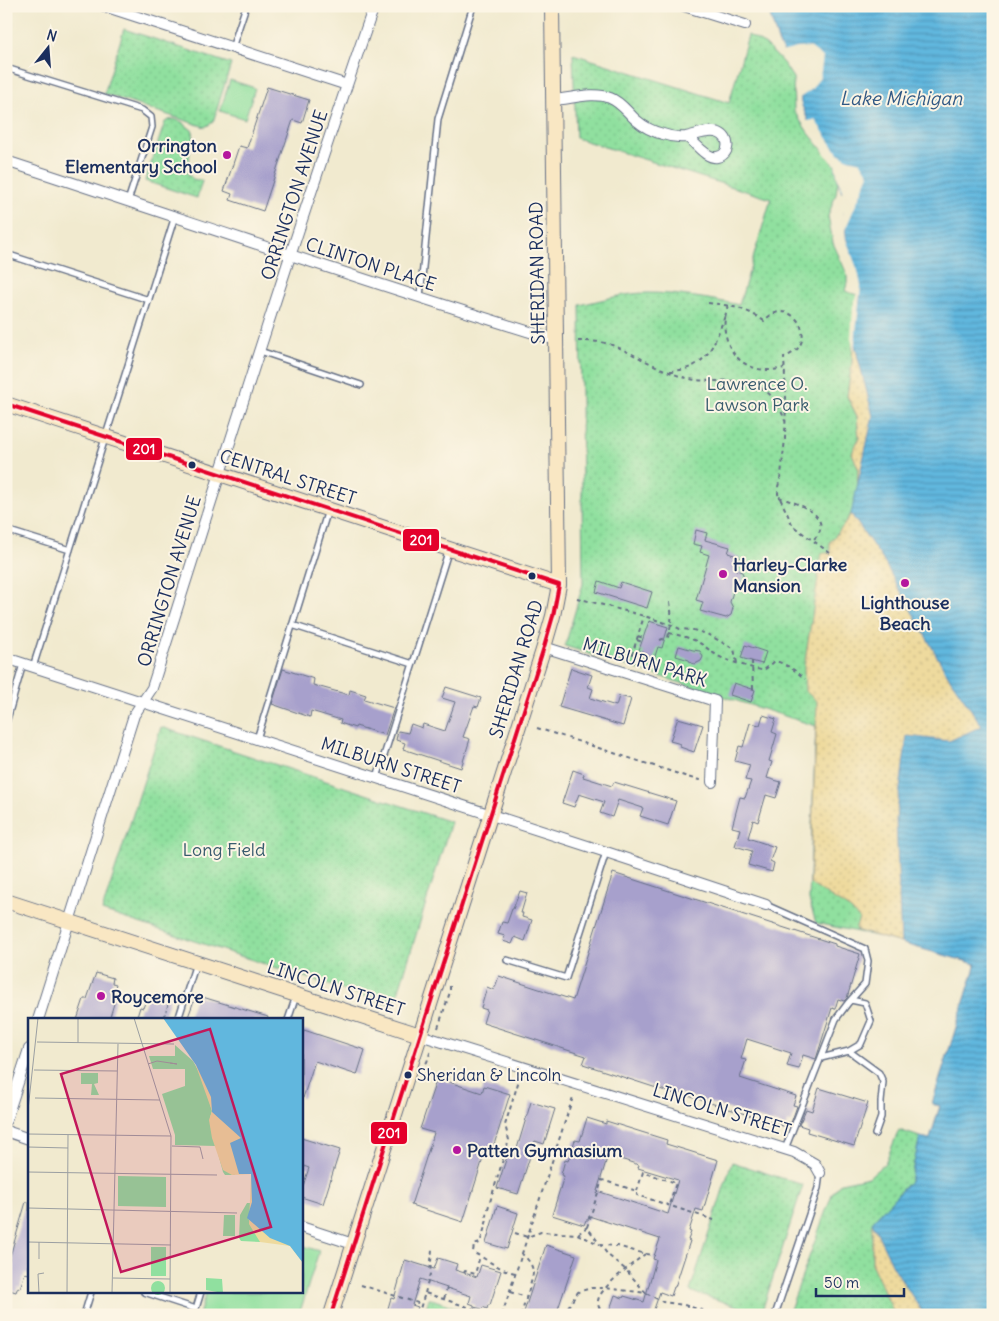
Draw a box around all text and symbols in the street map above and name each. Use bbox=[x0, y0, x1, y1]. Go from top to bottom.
north arrow bbox=[22, 22, 72, 72]
text: N bbox=[45, 26, 59, 46]
water label: Lake Michigan bbox=[840, 86, 963, 110]
street label: ORRINGTON AVENUE bbox=[256, 107, 332, 283]
place label: Orrington Elementary School bbox=[65, 134, 218, 178]
marker: Orrington Elementary School bbox=[221, 149, 233, 161]
street label: SHERIDAN ROAD bbox=[524, 201, 550, 345]
street label: CLINTON PLACE bbox=[303, 232, 439, 296]
park label: Lawrence O. Lawson Park bbox=[705, 372, 809, 416]
line badge: 201 bbox=[125, 437, 163, 461]
text: 201 bbox=[133, 440, 155, 458]
street label: CENTRAL STREET bbox=[217, 444, 359, 510]
unlabelled marker bbox=[187, 460, 197, 470]
street label: ORRINGTON AVENUE bbox=[132, 493, 206, 669]
line badge: 201 bbox=[402, 528, 440, 552]
text: 201 bbox=[410, 531, 432, 549]
place label: Harley-Clarke Mansion bbox=[733, 553, 848, 597]
marker: Harley-Clarke Mansion bbox=[717, 568, 729, 580]
unlabelled marker bbox=[527, 571, 537, 581]
marker: Lighthouse Beach bbox=[899, 577, 911, 589]
place label: Lighthouse Beach bbox=[860, 591, 950, 635]
street label: SHERIDAN ROAD bbox=[484, 597, 548, 741]
street label: MILBURN PARK bbox=[580, 632, 710, 692]
street label: MILBURN STREET bbox=[318, 732, 464, 798]
park label: Long Field bbox=[183, 838, 266, 861]
street label: LINCOLN STREET bbox=[264, 955, 408, 1021]
place label: Roycemore bbox=[111, 985, 204, 1008]
marker: Roycemore bbox=[95, 990, 107, 1002]
inset map bbox=[28, 1018, 302, 1294]
place label: Sheridan & Lincoln bbox=[417, 1064, 562, 1086]
marker: Sheridan & Lincoln bbox=[403, 1070, 413, 1080]
street label: LINCOLN STREET bbox=[650, 1078, 794, 1142]
line badge: 201 bbox=[370, 1121, 408, 1145]
text: 201 bbox=[378, 1124, 400, 1142]
place label: Patten Gymnasium bbox=[467, 1139, 622, 1162]
marker: Patten Gymnasium bbox=[451, 1144, 463, 1156]
scale bar bbox=[816, 1266, 904, 1298]
text: 50 m bbox=[824, 1273, 859, 1292]

